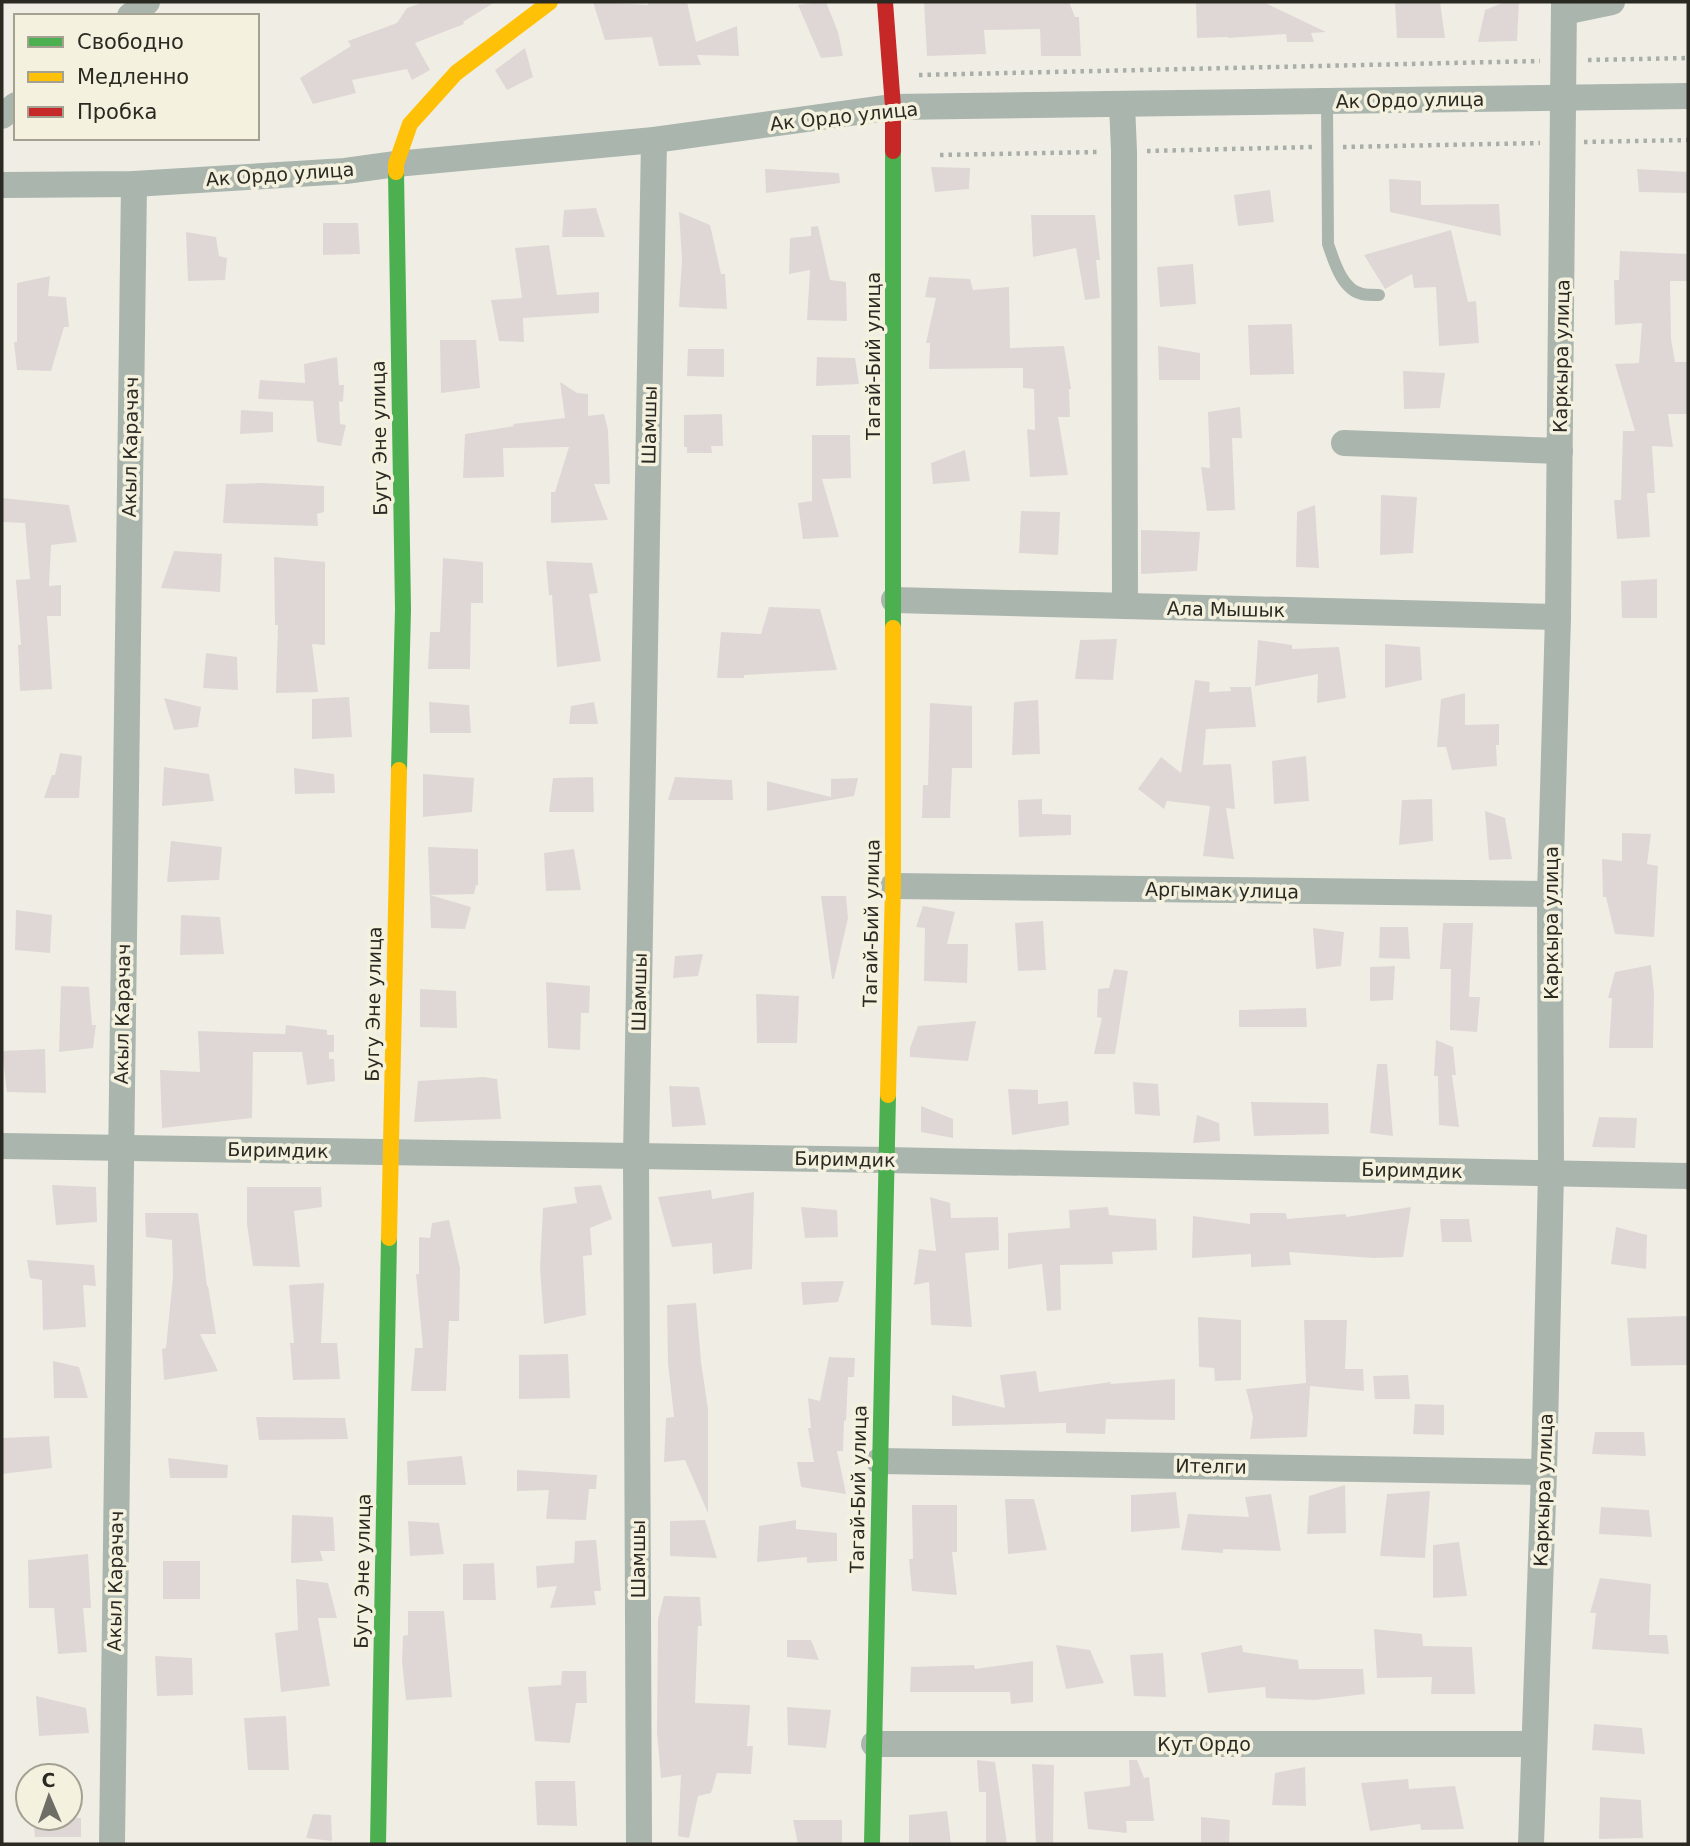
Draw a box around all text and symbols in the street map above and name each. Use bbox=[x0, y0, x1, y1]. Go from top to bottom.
legend bbox=[14, 14, 259, 140]
text: Свободно bbox=[77, 30, 184, 54]
text: Медленно bbox=[77, 65, 189, 89]
street label: Ак Ордо улица bbox=[1335, 88, 1485, 112]
street label: Ак Ордо улица bbox=[769, 97, 919, 135]
text: Пробка bbox=[77, 100, 157, 124]
street label: Ак Ордо улица bbox=[205, 158, 355, 190]
street label: Тагай-Бий улица bbox=[862, 272, 884, 441]
street label: Каркыра улица bbox=[1549, 279, 1573, 433]
street label: Бугу Эне улица bbox=[367, 360, 391, 516]
street label: Акыл Карачач bbox=[118, 377, 142, 517]
street label: Шамшы bbox=[637, 385, 661, 465]
street label: Ала Мышык bbox=[1167, 597, 1285, 621]
street label: Тагай-Бий улица bbox=[859, 839, 883, 1008]
street label: Каркыра улица bbox=[1540, 846, 1562, 1000]
street label: Аргымак улица bbox=[1145, 878, 1299, 902]
street label: Бугу Эне улица bbox=[361, 926, 385, 1082]
street label: Акыл Карачач bbox=[110, 944, 134, 1084]
street label: Шамшы bbox=[627, 952, 651, 1032]
street label: Биримдик bbox=[227, 1138, 329, 1162]
street label: Биримдик bbox=[794, 1147, 896, 1171]
street label: Биримдик bbox=[1361, 1158, 1463, 1182]
street label: Тагай-Бий улица bbox=[846, 1405, 870, 1574]
street label: Каркыра улица bbox=[1529, 1413, 1557, 1567]
street label: Ителги bbox=[1175, 1454, 1247, 1478]
street label: Бугу Эне улица bbox=[350, 1493, 374, 1649]
street label: Акыл Карачач bbox=[103, 1511, 127, 1651]
street label: Шамшы bbox=[627, 1520, 649, 1598]
street label: Кут Ордо bbox=[1157, 1733, 1251, 1755]
north arrow bbox=[14, 1762, 84, 1832]
text: С bbox=[41, 1769, 56, 1791]

